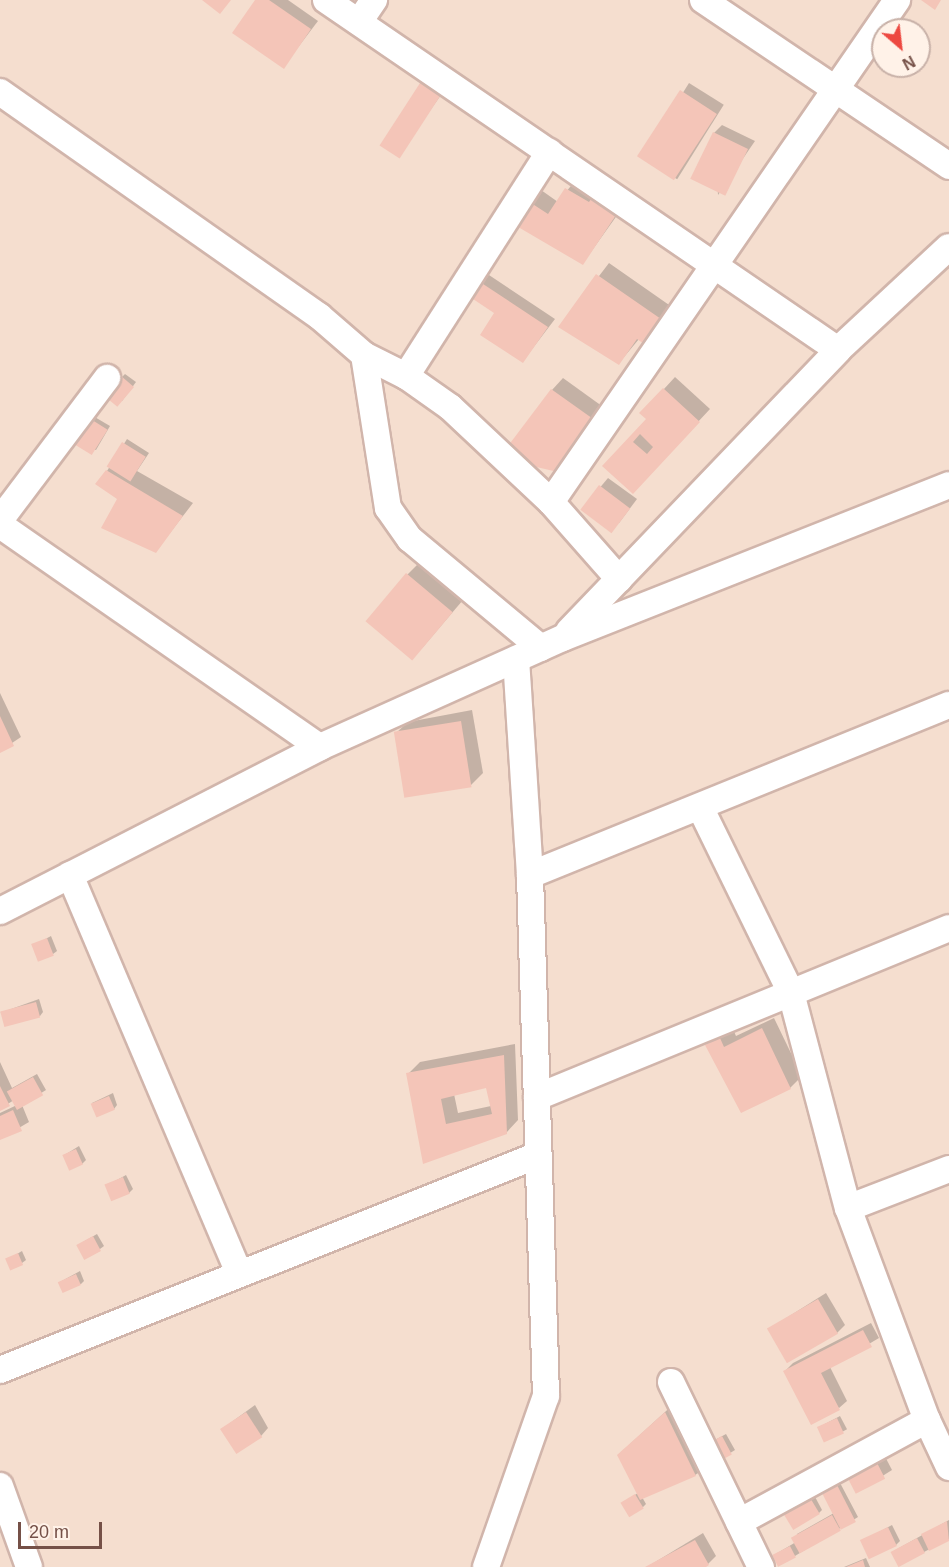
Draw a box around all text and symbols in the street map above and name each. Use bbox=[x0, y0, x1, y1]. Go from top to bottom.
north arrow bbox=[871, 18, 931, 78]
text: N bbox=[900, 52, 918, 73]
scale bar bbox=[21, 1510, 105, 1548]
text: 20 m bbox=[29, 1522, 69, 1542]

